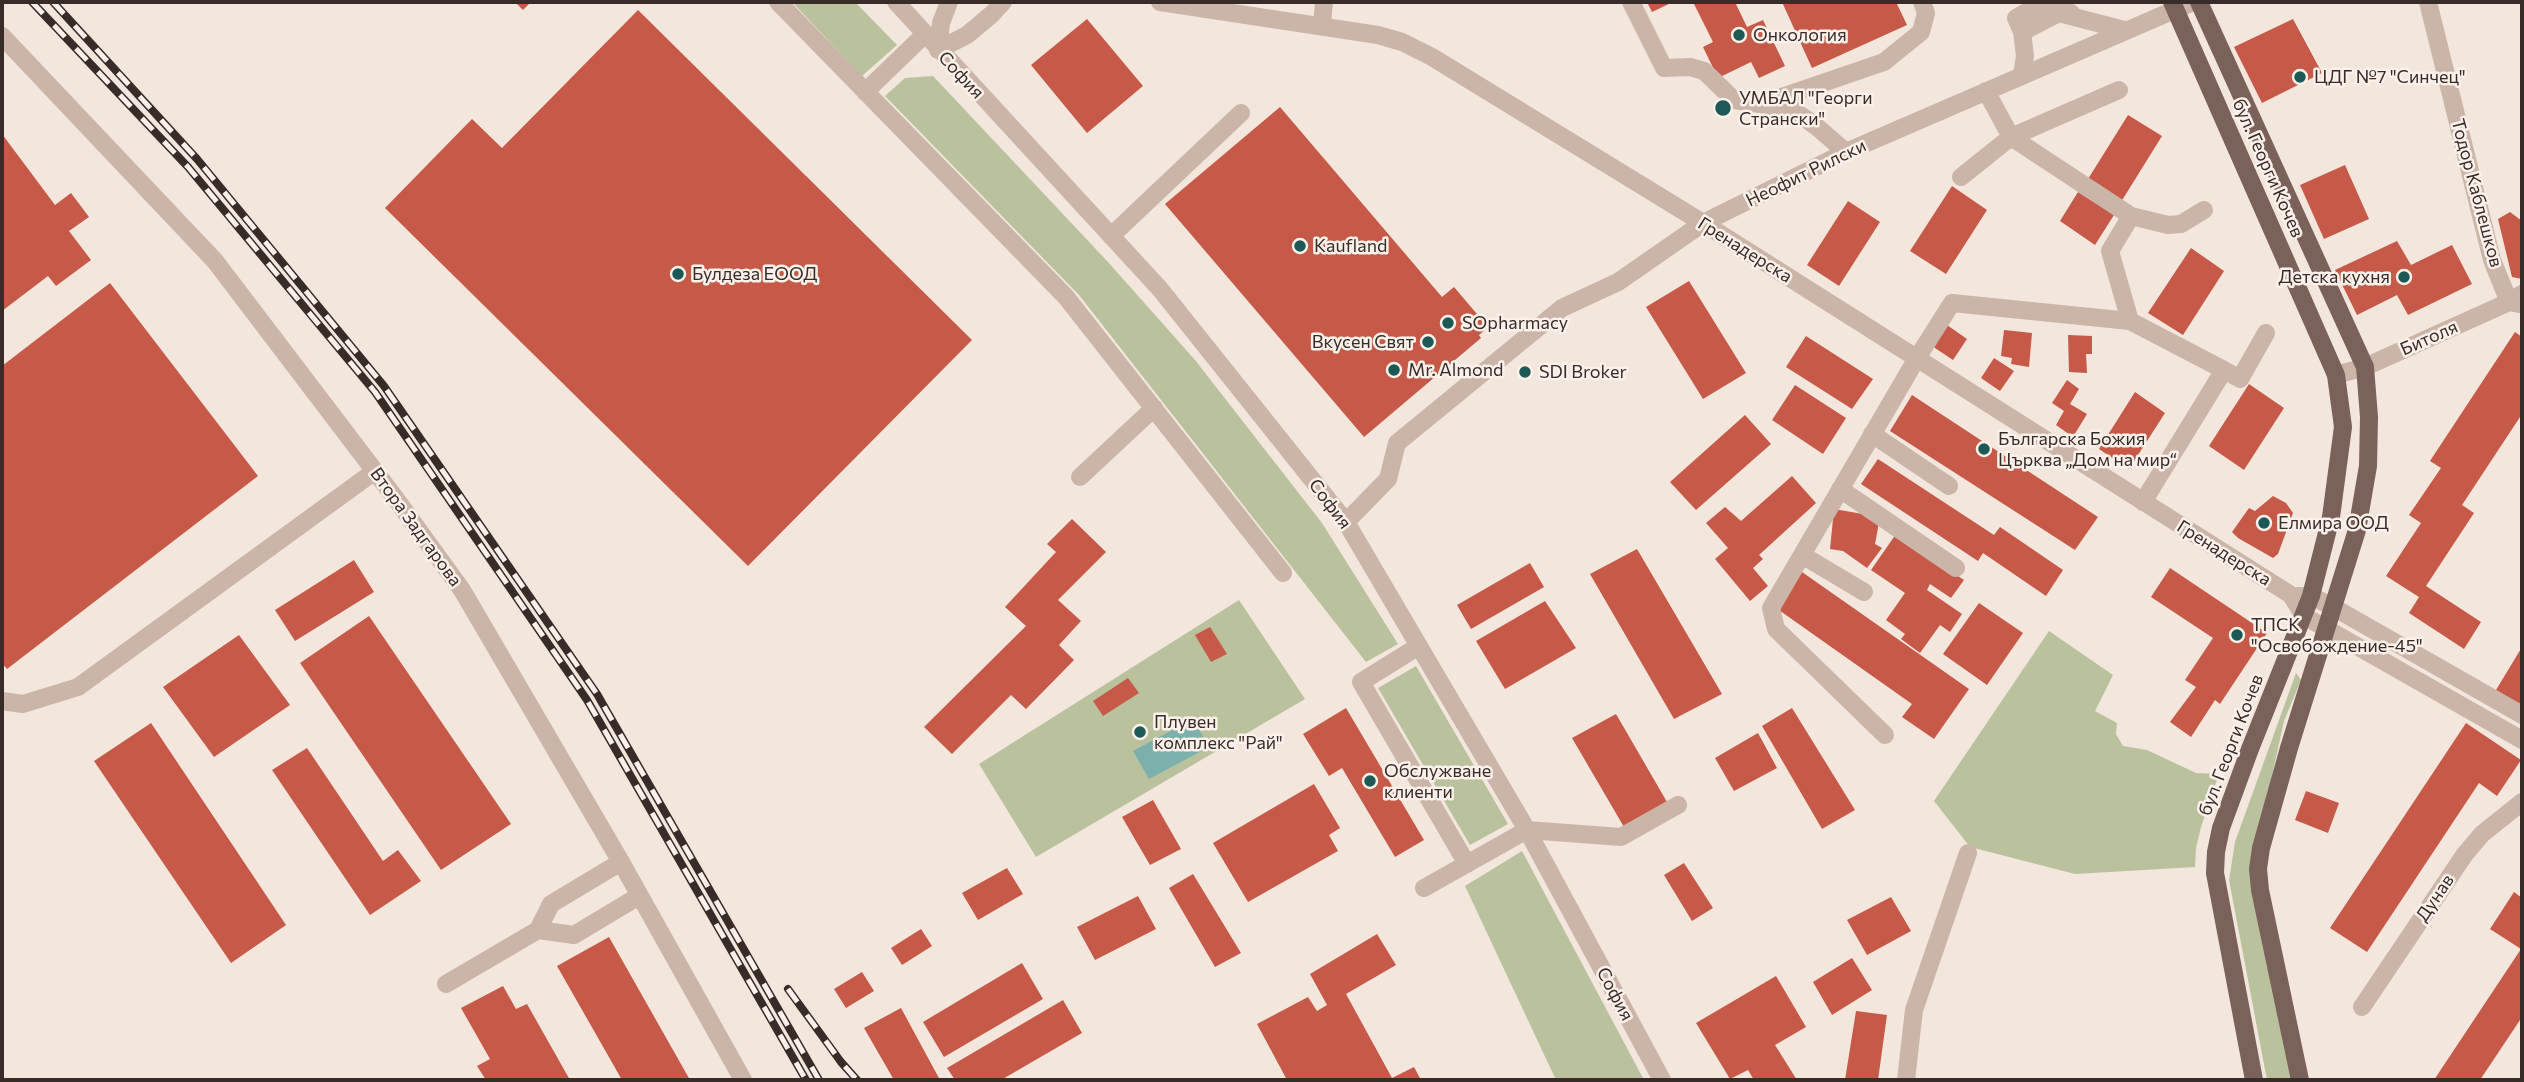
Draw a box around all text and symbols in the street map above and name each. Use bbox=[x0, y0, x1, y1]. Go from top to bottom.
place label: Онкология bbox=[1753, 24, 1847, 46]
marker: Онкология bbox=[1731, 27, 1747, 43]
street label: София bbox=[934, 47, 988, 103]
place label: ЦДГ №7 "Синчец" bbox=[2314, 66, 2466, 88]
marker: ЦДГ №7 "Синчец" bbox=[2292, 69, 2308, 85]
place label: УМБАЛ "Георги Странски" bbox=[1739, 87, 1872, 130]
street label: бул. Георги Кочев bbox=[2228, 95, 2308, 241]
marker: УМБАЛ "Георги Странски" bbox=[1713, 98, 1733, 118]
street label: Тодор Каблешков bbox=[2447, 117, 2507, 269]
street label: Неофит Рилски bbox=[1742, 135, 1870, 211]
street label: Гренадерска bbox=[1694, 213, 1796, 287]
place label: Kaufland bbox=[1314, 235, 1387, 257]
marker: Kaufland bbox=[1292, 238, 1308, 254]
place label: Булдеза ЕООД bbox=[692, 263, 817, 285]
marker: Булдеза ЕООД bbox=[670, 266, 686, 282]
place label: Детска кухня bbox=[2279, 266, 2390, 288]
marker: Детска кухня bbox=[2396, 269, 2412, 285]
place label: SOpharmacy bbox=[1462, 312, 1568, 334]
marker: SOpharmacy bbox=[1440, 315, 1456, 331]
street label: Битоля bbox=[2397, 316, 2461, 360]
place label: Вкусен Свят bbox=[1312, 331, 1414, 353]
marker: Вкусен Свят bbox=[1420, 334, 1436, 350]
place label: Mr. Almond bbox=[1408, 359, 1503, 381]
place label: SDI Broker bbox=[1539, 361, 1627, 383]
marker: Mr. Almond bbox=[1386, 362, 1402, 378]
marker: SDI Broker bbox=[1517, 364, 1533, 380]
place label: Българска Божия Църква „Дом на мир“ bbox=[1998, 428, 2177, 471]
marker: Българска Божия Църква „Дом на мир“ bbox=[1976, 441, 1992, 457]
street label: Втора Задгарова bbox=[366, 463, 466, 591]
street label: София bbox=[1304, 475, 1356, 533]
place label: Елмира ООД bbox=[2278, 512, 2389, 534]
marker: Елмира ООД bbox=[2256, 515, 2272, 531]
street label: Гренадерска bbox=[2173, 516, 2275, 590]
place label: ТПСК "Освобождение-45" bbox=[2251, 614, 2423, 656]
marker: ТПСК "Освобождение-45" bbox=[2229, 627, 2245, 643]
street label: бул. Георги Кочев bbox=[2194, 671, 2268, 819]
place label: Плувен комплекс "Рай" bbox=[1154, 711, 1283, 754]
marker: Плувен комплекс "Рай" bbox=[1132, 724, 1148, 740]
place label: Обслужване клиенти bbox=[1384, 760, 1491, 802]
marker: Обслужване клиенти bbox=[1362, 773, 1378, 789]
street label: Дунав bbox=[2411, 870, 2459, 926]
street label: София bbox=[1592, 964, 1638, 1024]

